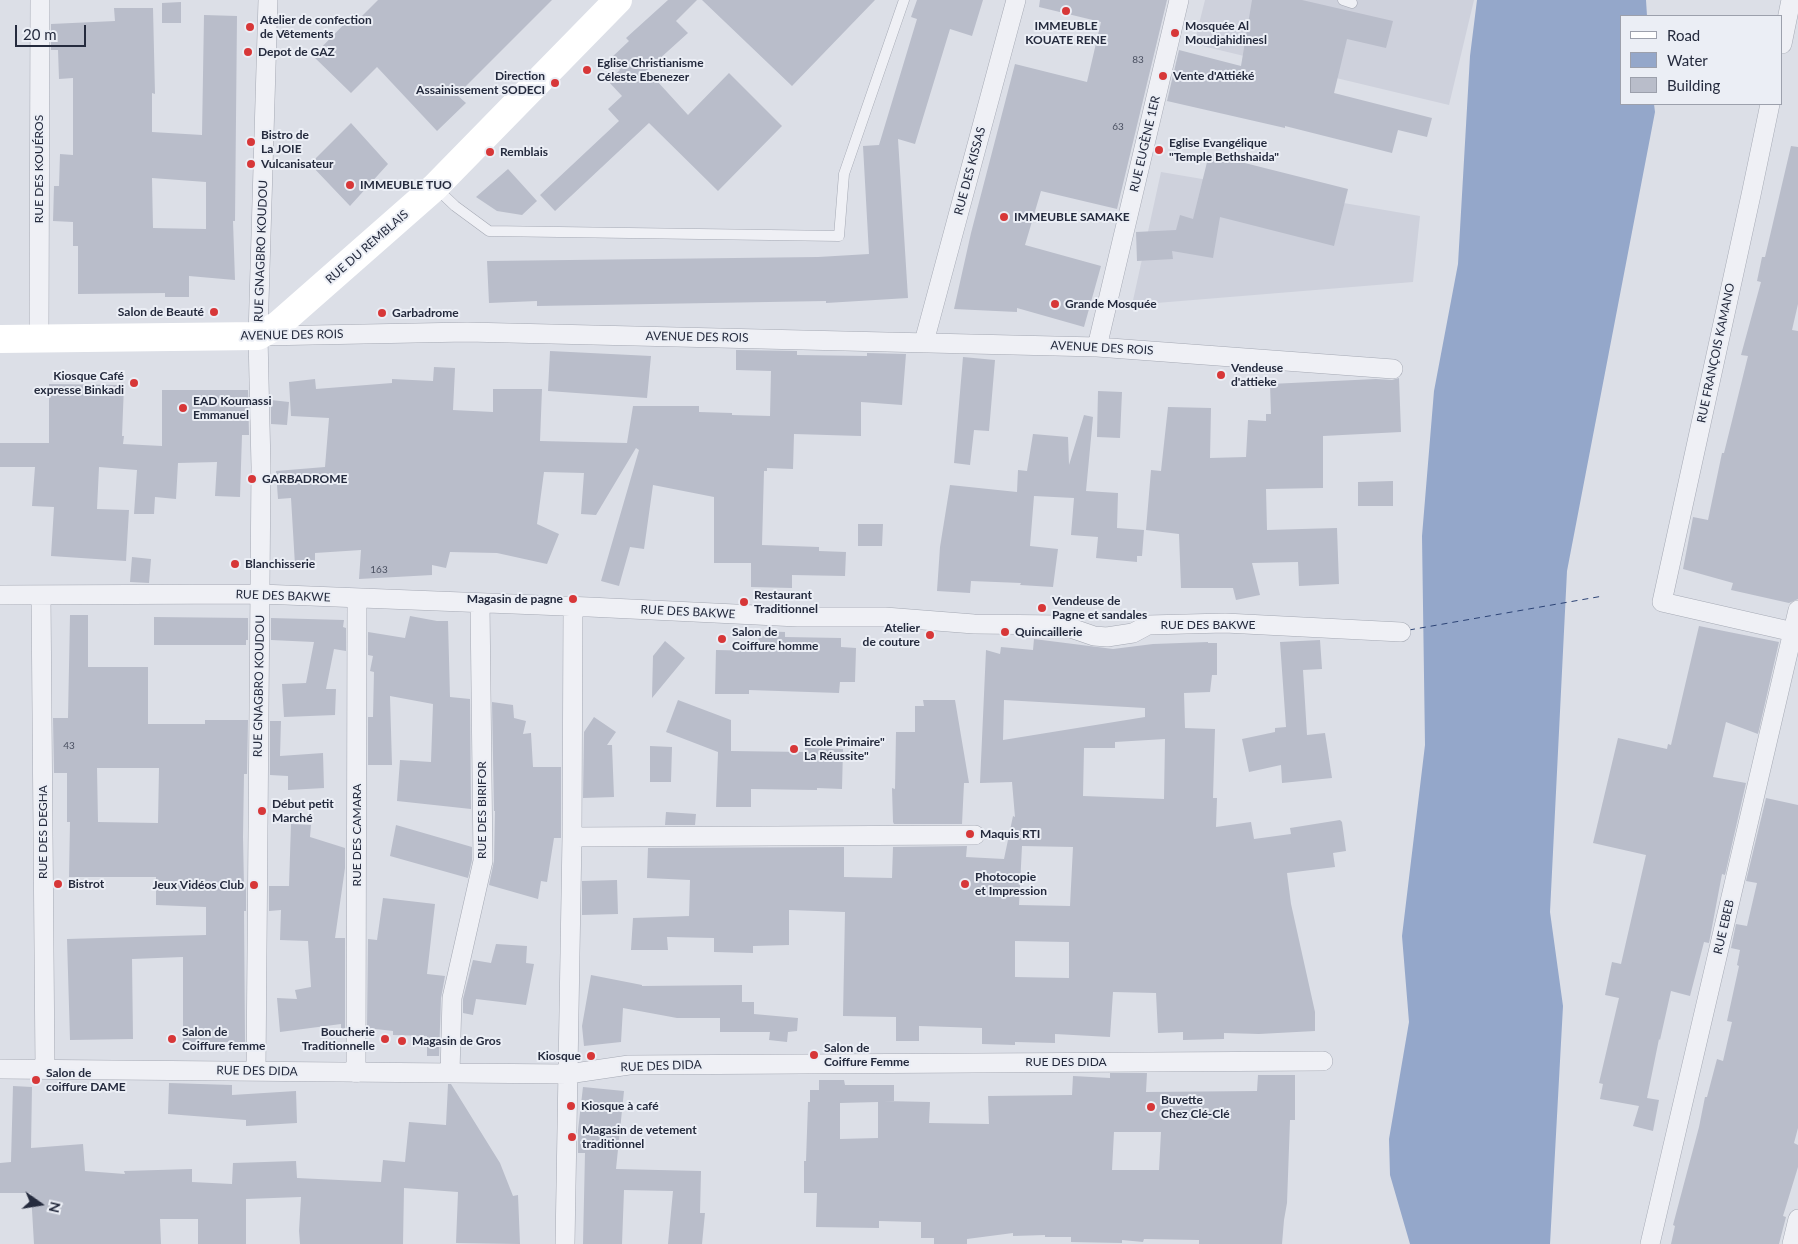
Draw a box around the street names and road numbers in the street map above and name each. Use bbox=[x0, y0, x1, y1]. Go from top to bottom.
street label: RUE EUGÈNE 1ER bbox=[1127, 94, 1163, 194]
street label: RUE DES KOUÉROS bbox=[32, 115, 46, 223]
street label: RUE DES KISSAS bbox=[951, 125, 989, 217]
street label: RUE GNAGBRO KOUDOU bbox=[251, 180, 271, 322]
street label: RUE DU REMBLAIS bbox=[323, 207, 411, 287]
street label: RUE FRANÇOIS KAMANO bbox=[1694, 282, 1738, 424]
street label: AVENUE DES ROIS bbox=[240, 327, 344, 343]
street label: AVENUE DES ROIS bbox=[645, 329, 749, 345]
street label: AVENUE DES ROIS bbox=[1050, 338, 1154, 358]
street label: RUE DES BAKWE bbox=[235, 587, 331, 605]
street label: RUE DES BAKWE bbox=[640, 602, 736, 622]
street label: RUE GNAGBRO KOUDOU bbox=[251, 615, 267, 757]
street label: RUE DES BAKWE bbox=[1160, 618, 1256, 632]
street label: RUE DES BIRIFOR bbox=[475, 761, 489, 859]
street label: RUE DES CAMARA bbox=[350, 784, 364, 886]
street label: RUE DES DEGHA bbox=[36, 785, 50, 879]
street label: RUE EBEB bbox=[1711, 898, 1737, 956]
street label: RUE DES DIDA bbox=[1025, 1055, 1107, 1069]
street label: RUE DES DIDA bbox=[620, 1057, 702, 1075]
street label: RUE DES DIDA bbox=[216, 1063, 298, 1079]

